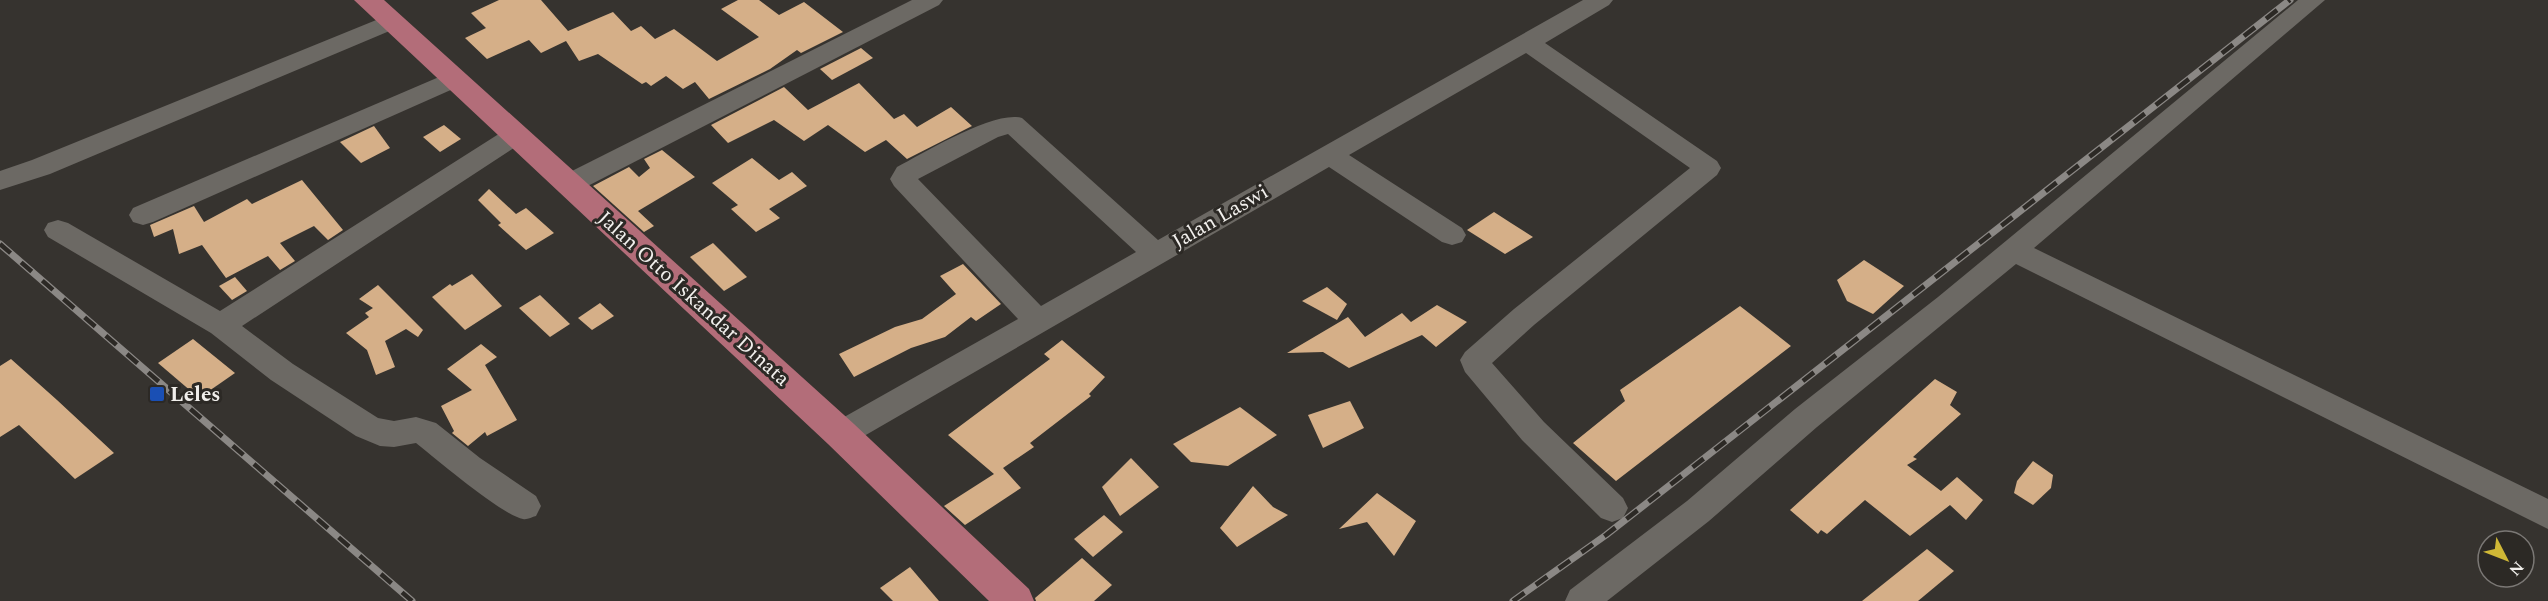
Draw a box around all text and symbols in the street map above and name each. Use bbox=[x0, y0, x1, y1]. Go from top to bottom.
street label: Jalan Laswi bbox=[1166, 176, 1275, 257]
street label: Jalan Otto Iskandar Dinata bbox=[590, 203, 797, 395]
place label: Leles bbox=[170, 379, 220, 411]
marker: Leles bbox=[148, 385, 166, 403]
north arrow bbox=[2476, 529, 2536, 589]
text: N bbox=[2503, 555, 2530, 581]

